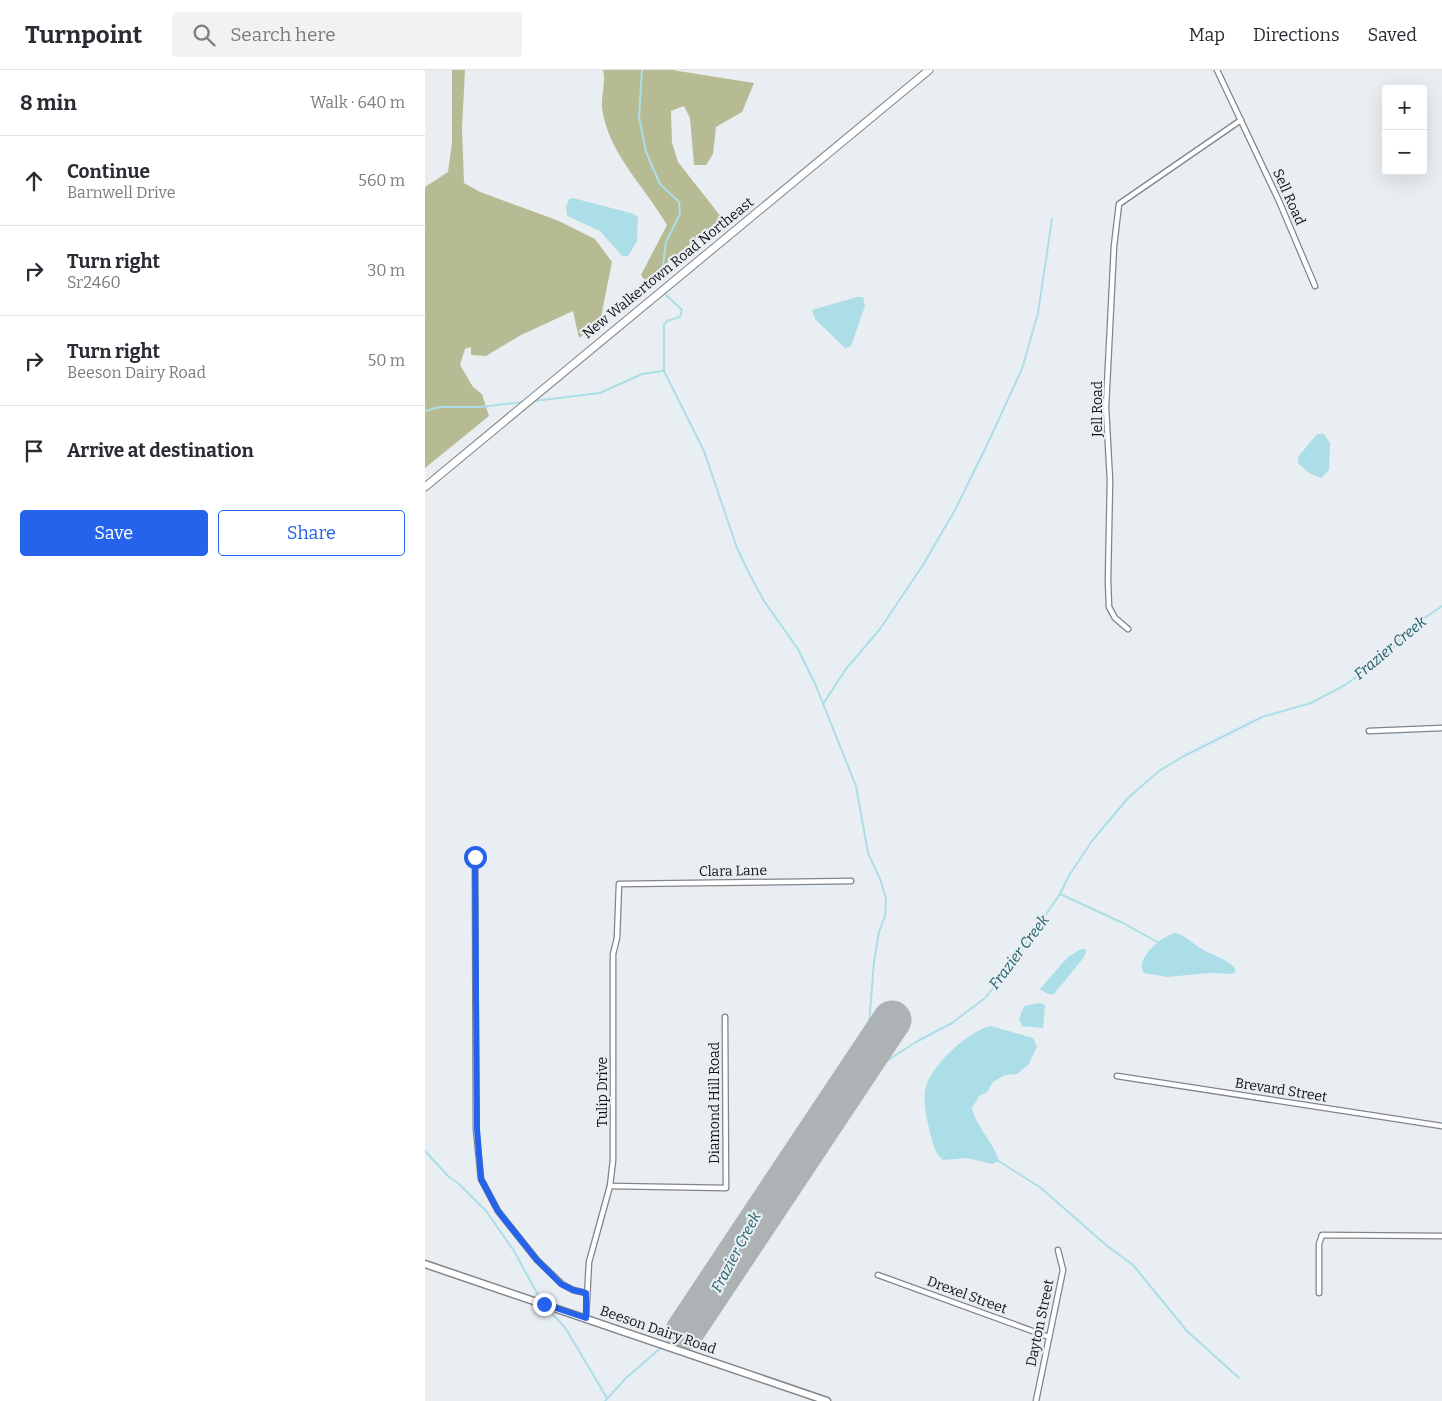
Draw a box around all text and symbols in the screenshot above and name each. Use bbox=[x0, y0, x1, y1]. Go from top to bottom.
search box bbox=[172, 12, 522, 57]
text: Turnpoint bbox=[25, 21, 142, 49]
icon: search bbox=[190, 21, 218, 49]
text: Search here bbox=[230, 23, 336, 46]
text: Map bbox=[1189, 24, 1225, 46]
text: Directions bbox=[1253, 24, 1340, 46]
text: Saved bbox=[1368, 24, 1417, 46]
map controls bbox=[1382, 85, 1427, 175]
button: + bbox=[1382, 85, 1427, 130]
text: 8 min bbox=[20, 90, 77, 116]
text: Walk · 640 m bbox=[310, 93, 405, 112]
button: − bbox=[1382, 130, 1427, 175]
text: Continue bbox=[67, 160, 150, 183]
street label: Sell Road bbox=[1269, 166, 1309, 228]
icon: ahead bbox=[20, 167, 48, 195]
text: 560 m bbox=[358, 171, 405, 190]
text: Barnwell Drive bbox=[67, 183, 175, 202]
street label: New Walkertown Road Northeast bbox=[579, 194, 757, 342]
text: Turn right bbox=[67, 250, 160, 273]
icon: right bbox=[20, 257, 48, 285]
text: 30 m bbox=[367, 261, 405, 280]
text: Sr2460 bbox=[67, 273, 121, 292]
text: Turn right bbox=[67, 340, 160, 363]
icon: right bbox=[20, 347, 48, 375]
text: 50 m bbox=[368, 351, 405, 370]
text: Beeson Dairy Road bbox=[67, 363, 206, 382]
street label: Jell Road bbox=[1089, 381, 1106, 438]
icon: arrive bbox=[20, 437, 48, 465]
text: Arrive at destination bbox=[67, 439, 254, 462]
button: Save bbox=[20, 510, 208, 556]
button: Share bbox=[218, 510, 405, 556]
water label: Frazier Creek bbox=[1350, 612, 1430, 683]
route start bbox=[464, 846, 487, 869]
street label: Clara Lane bbox=[699, 862, 767, 880]
water label: Frazier Creek bbox=[985, 911, 1053, 993]
street label: Diamond Hill Road bbox=[706, 1042, 723, 1164]
street label: Tulip Drive bbox=[594, 1057, 611, 1127]
street label: Brevard Street bbox=[1234, 1074, 1328, 1106]
water label: Frazier Creek bbox=[707, 1208, 765, 1295]
street label: Drexel Street bbox=[925, 1273, 1009, 1317]
street label: Dayton Street bbox=[1022, 1278, 1058, 1368]
route end bbox=[533, 1293, 556, 1316]
street label: Beeson Dairy Road bbox=[598, 1302, 718, 1358]

